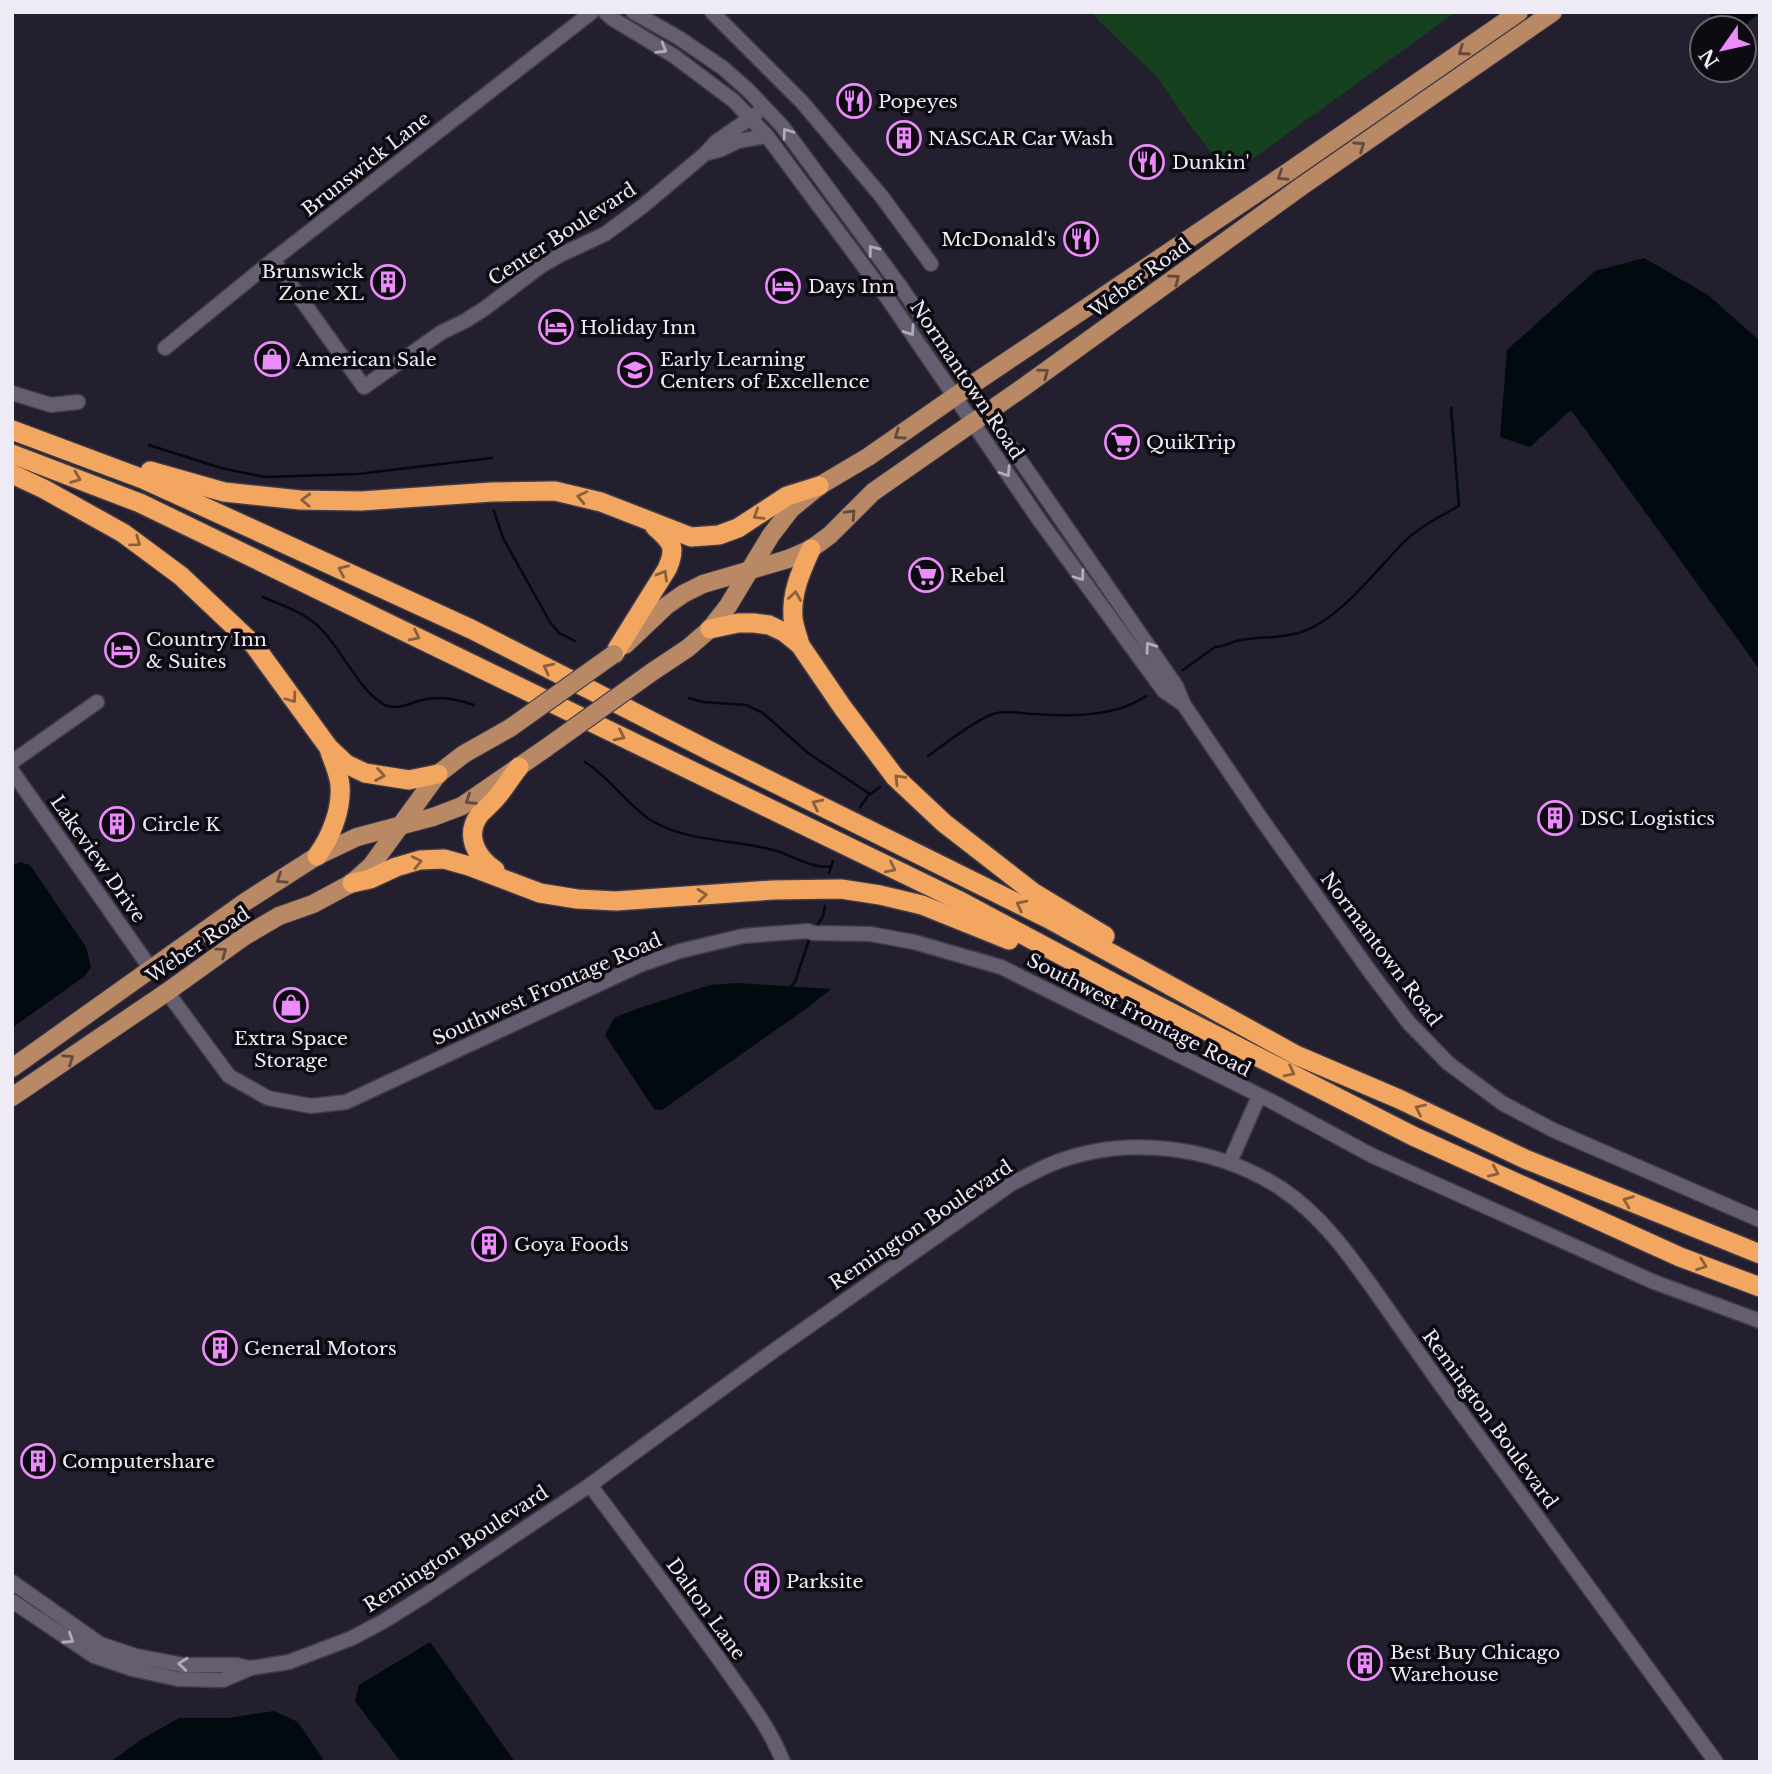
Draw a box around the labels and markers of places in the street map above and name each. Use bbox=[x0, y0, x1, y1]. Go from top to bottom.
restaurant icon: Popeyes bbox=[835, 82, 873, 120]
place label: Popeyes bbox=[878, 90, 958, 113]
building icon: NASCAR Car Wash bbox=[885, 119, 923, 157]
place label: NASCAR Car Wash bbox=[928, 127, 1113, 150]
restaurant icon: Dunkin' bbox=[1128, 143, 1166, 181]
place label: Dunkin' bbox=[1172, 151, 1250, 174]
restaurant icon: McDonald's bbox=[1062, 220, 1100, 258]
place label: McDonald's bbox=[941, 228, 1056, 251]
place label: Brunswick Zone XL bbox=[261, 260, 364, 305]
building icon: Brunswick Zone XL bbox=[369, 263, 407, 301]
hotel icon: Days Inn bbox=[764, 267, 802, 305]
place label: Days Inn bbox=[808, 275, 895, 298]
hotel icon: Holiday Inn bbox=[537, 308, 575, 346]
place label: Holiday Inn bbox=[580, 316, 696, 339]
shop icon: American Sale bbox=[253, 340, 291, 378]
place label: American Sale bbox=[295, 348, 437, 371]
place label: Early Learning Centers of Excellence bbox=[660, 348, 870, 393]
school or university icon: Early Learning Centers of Excellence bbox=[616, 351, 654, 389]
supermarket icon: QuikTrip bbox=[1103, 423, 1141, 461]
place label: QuikTrip bbox=[1146, 431, 1236, 454]
supermarket icon: Rebel bbox=[907, 556, 945, 594]
place label: Rebel bbox=[950, 564, 1005, 587]
place label: Country Inn & Suites bbox=[146, 628, 267, 673]
hotel icon: Country Inn & Suites bbox=[103, 631, 141, 669]
building icon: DSC Logistics bbox=[1536, 799, 1574, 837]
building icon: Circle K bbox=[98, 805, 136, 843]
place label: DSC Logistics bbox=[1580, 807, 1715, 830]
place label: Circle K bbox=[142, 813, 221, 836]
shop icon: Extra Space Storage bbox=[272, 986, 310, 1024]
place label: Extra Space Storage bbox=[234, 1027, 348, 1072]
building icon: Goya Foods bbox=[470, 1225, 508, 1263]
place label: Goya Foods bbox=[514, 1233, 629, 1256]
building icon: General Motors bbox=[201, 1329, 239, 1367]
place label: General Motors bbox=[244, 1337, 397, 1360]
building icon: Computershare bbox=[19, 1442, 57, 1480]
place label: Computershare bbox=[62, 1450, 215, 1473]
building icon: Parksite bbox=[743, 1562, 781, 1600]
place label: Parksite bbox=[786, 1570, 863, 1593]
place label: Best Buy Chicago Warehouse bbox=[1389, 1641, 1560, 1686]
building icon: Best Buy Chicago Warehouse bbox=[1346, 1644, 1384, 1682]

